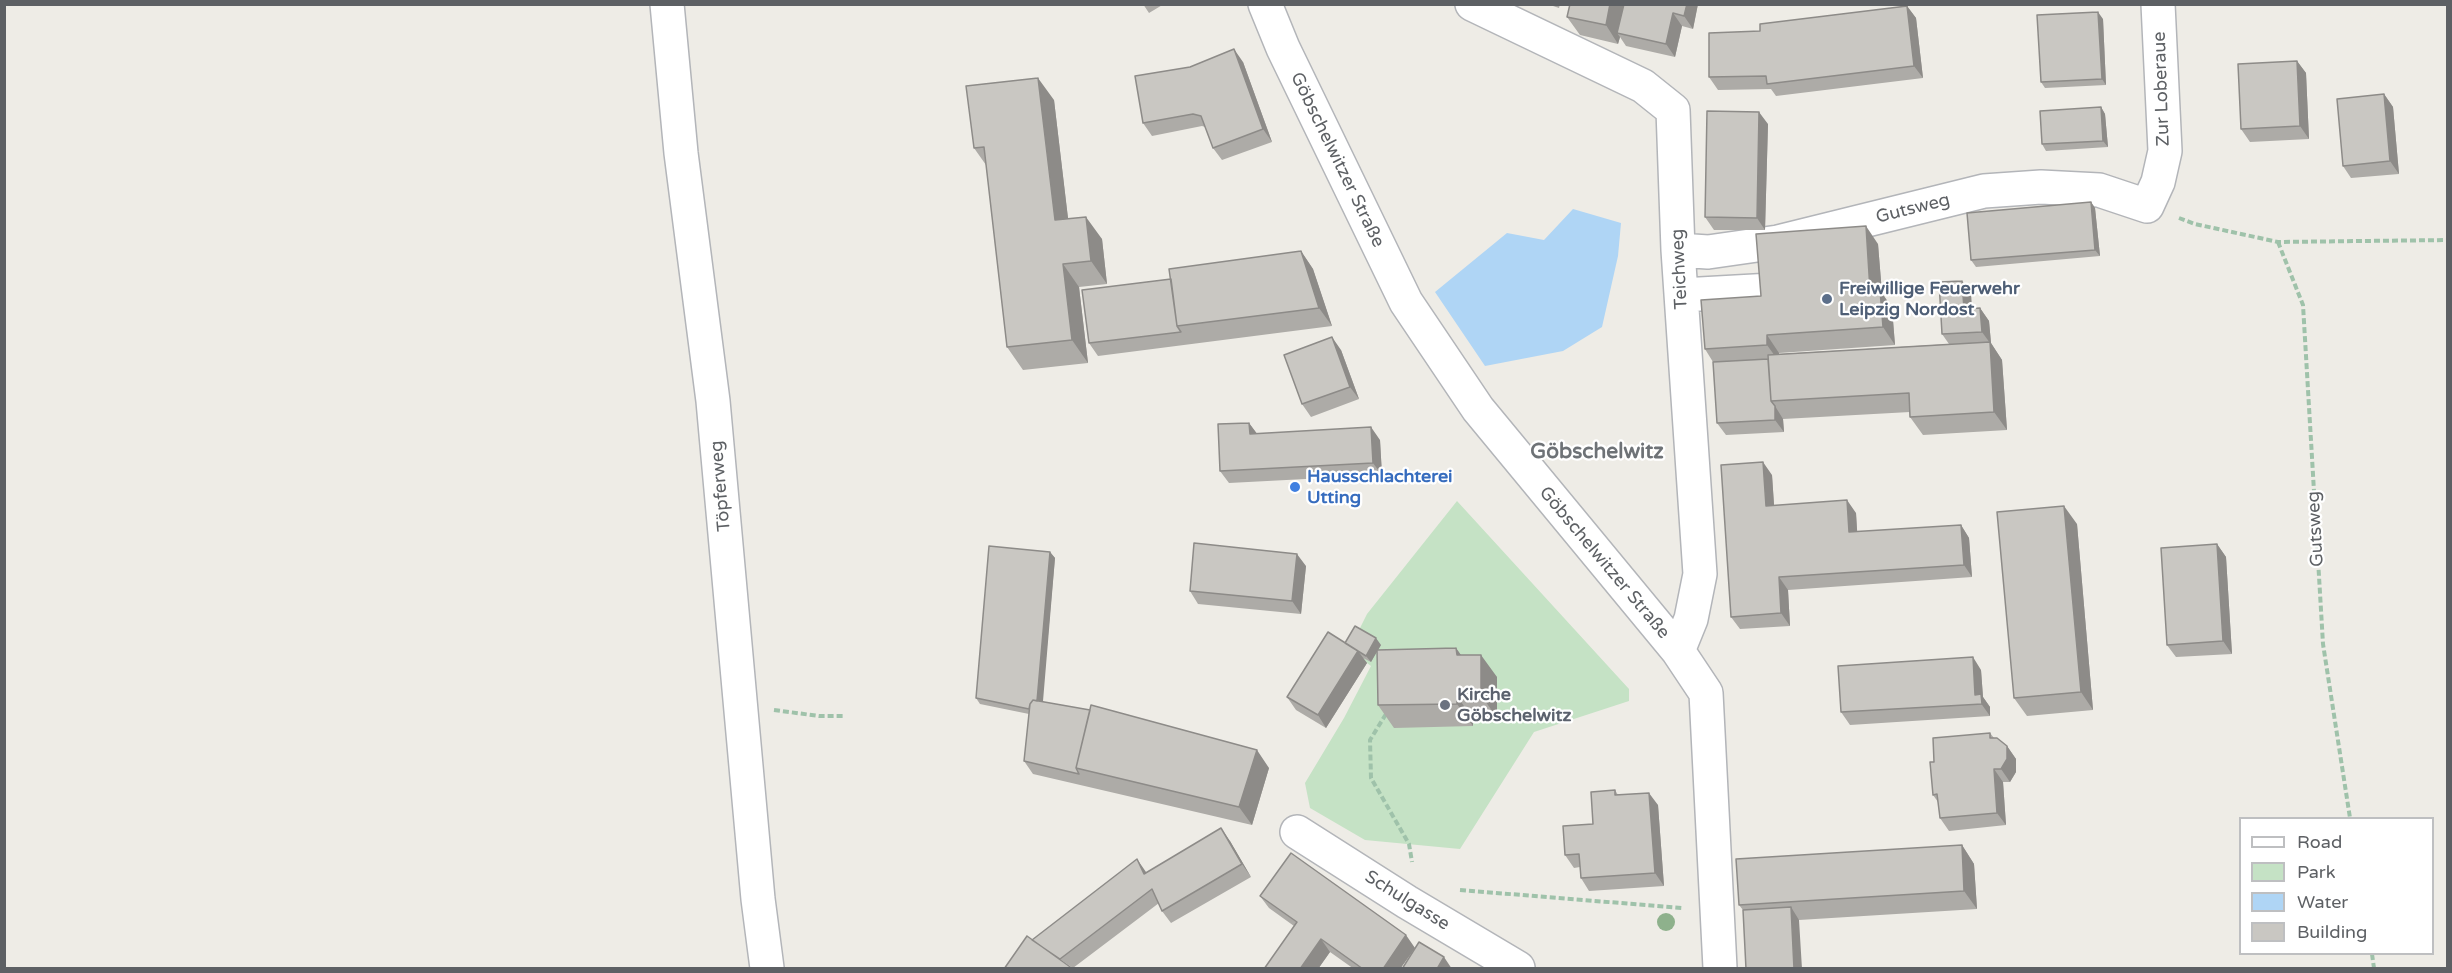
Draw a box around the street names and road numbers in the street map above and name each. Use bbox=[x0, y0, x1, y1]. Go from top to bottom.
street label: Zur Loberaue bbox=[2149, 31, 2175, 147]
street label: Göbschelwitzer Straße bbox=[1285, 69, 1389, 251]
street label: Gutsweg bbox=[1874, 189, 1952, 229]
street label: Teichweg bbox=[1667, 228, 1693, 310]
street label: Töpferweg bbox=[706, 440, 736, 532]
street label: Göbschelwitzer Straße bbox=[1534, 483, 1674, 643]
street label: Gutsweg bbox=[2303, 491, 2329, 567]
street label: Schulgasse bbox=[1361, 866, 1453, 936]

